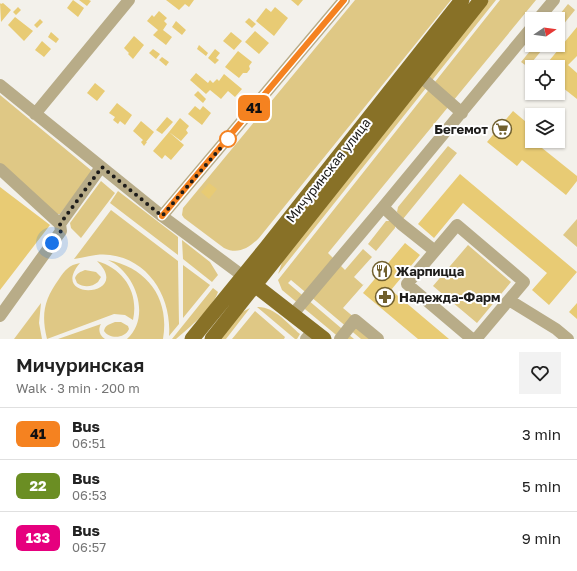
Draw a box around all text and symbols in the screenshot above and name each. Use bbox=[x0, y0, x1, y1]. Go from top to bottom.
north arrow bbox=[525, 12, 565, 52]
map controls bbox=[525, 12, 565, 148]
button: locate bbox=[525, 60, 565, 100]
line badge: 41 bbox=[236, 95, 272, 121]
text: 41 bbox=[246, 99, 262, 116]
button: layers bbox=[525, 108, 565, 148]
street label: Мичуринская улица bbox=[282, 115, 374, 225]
supermarket icon: Бегемот bbox=[491, 118, 513, 140]
place label: Бегемот bbox=[434, 121, 488, 137]
unlabelled marker bbox=[219, 130, 237, 148]
your location bbox=[42, 233, 62, 253]
restaurant icon: Жарпицца bbox=[371, 260, 393, 282]
place label: Жарпицца bbox=[396, 263, 465, 279]
pharmacy icon: Надежда-Фарм bbox=[374, 286, 396, 308]
place label: Надежда-Фарм bbox=[399, 289, 500, 305]
button: heart bbox=[519, 352, 561, 394]
text: Мичуринская bbox=[16, 353, 144, 376]
text: Walk · 3 min · 200 m bbox=[16, 380, 140, 396]
text: Bus bbox=[72, 417, 100, 435]
text: 41 bbox=[30, 425, 46, 442]
text: 3 min bbox=[522, 425, 561, 443]
text: 06:51 bbox=[72, 435, 106, 451]
text: Bus bbox=[72, 469, 100, 487]
text: 22 bbox=[29, 477, 47, 494]
text: 5 min bbox=[522, 477, 561, 495]
text: 06:53 bbox=[72, 487, 107, 503]
text: Bus bbox=[72, 521, 100, 539]
text: 133 bbox=[26, 529, 50, 546]
text: 9 min bbox=[522, 529, 561, 547]
text: 06:57 bbox=[72, 539, 106, 555]

